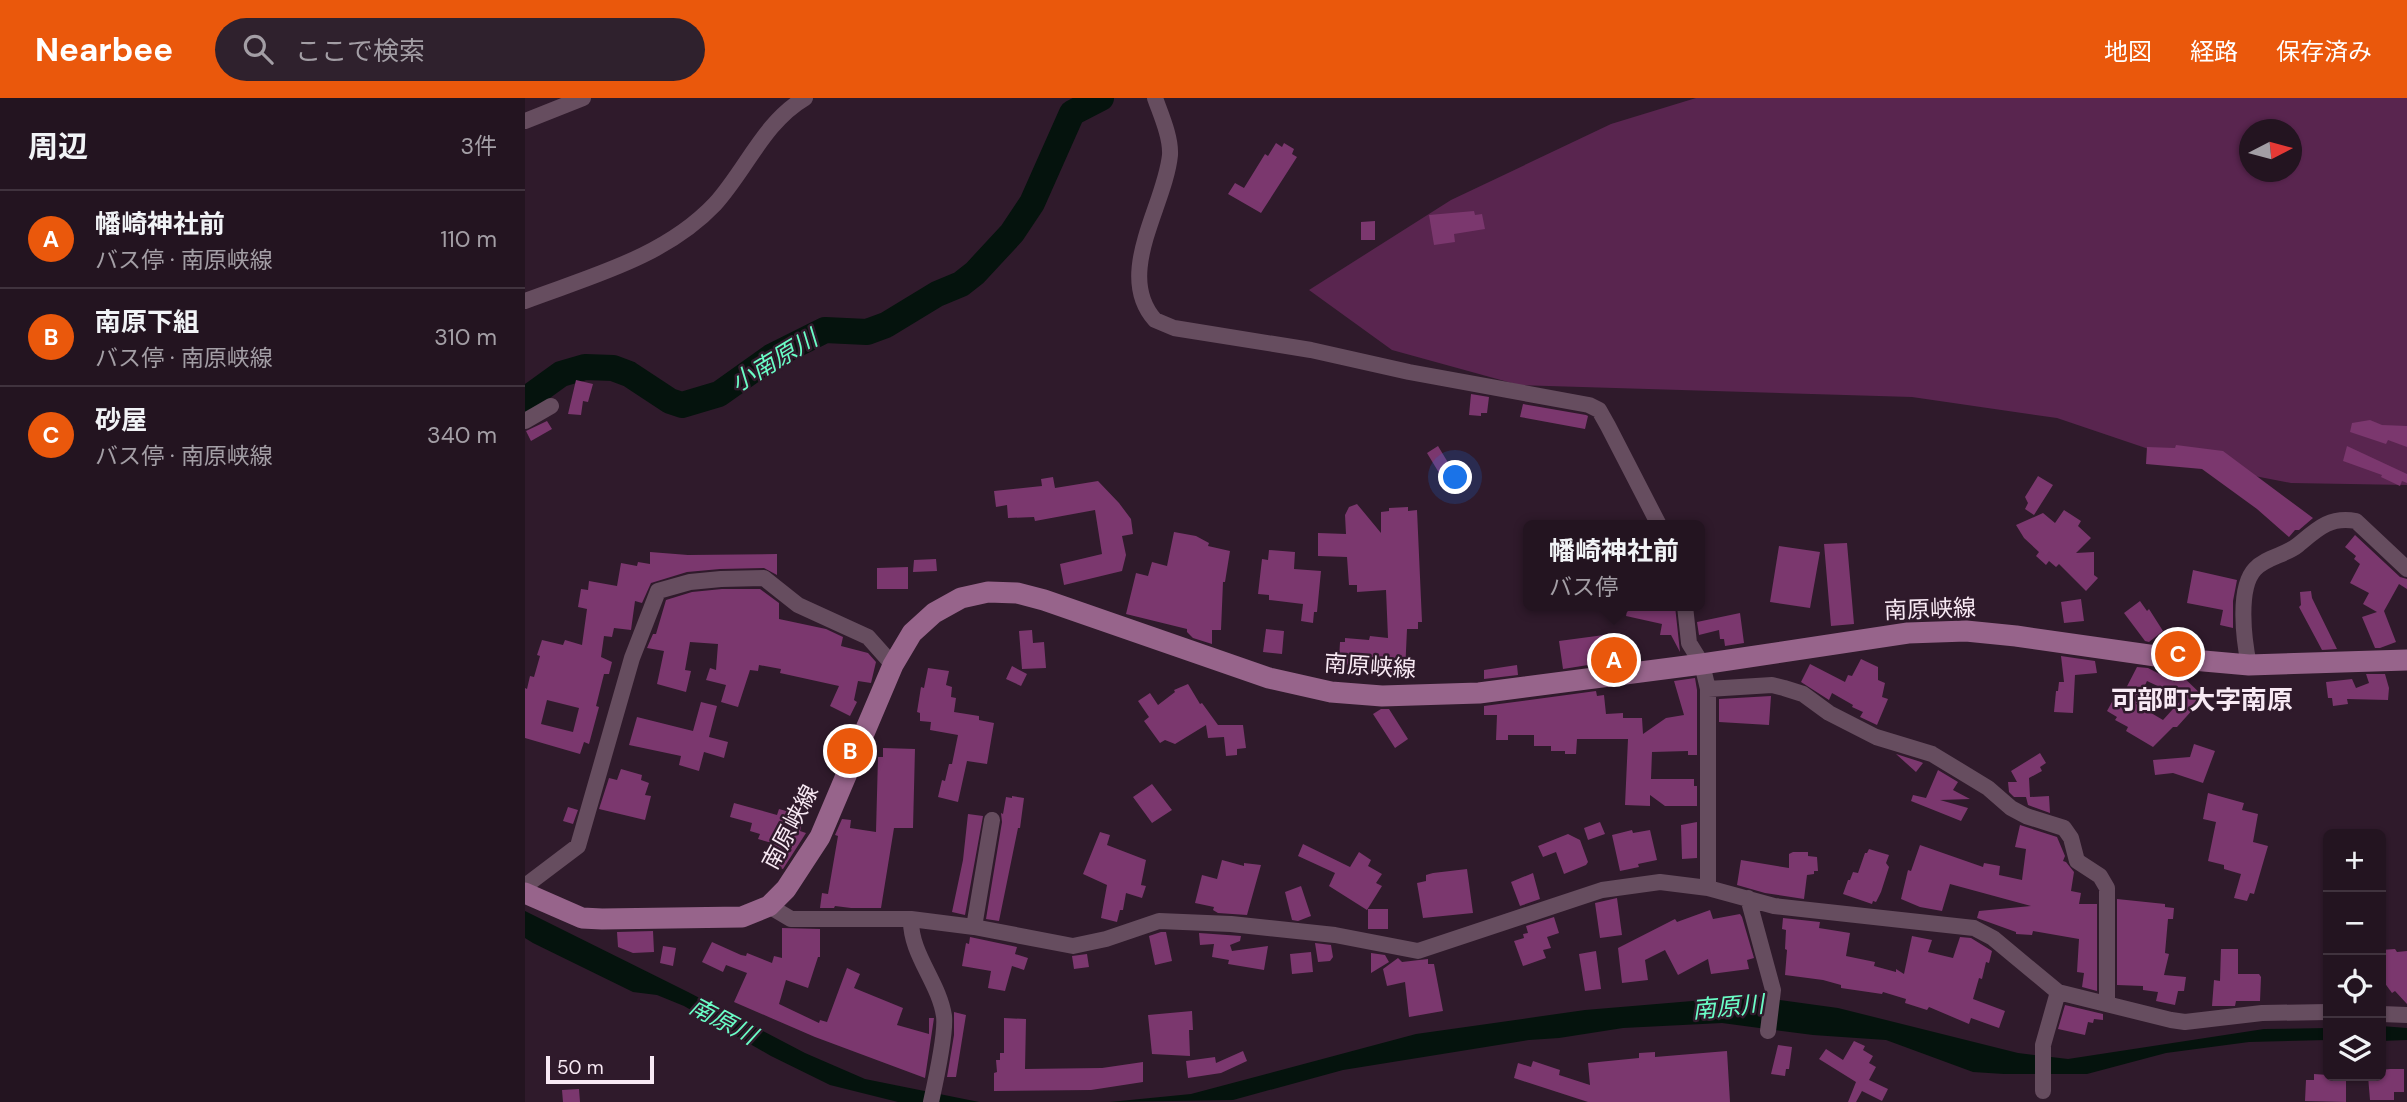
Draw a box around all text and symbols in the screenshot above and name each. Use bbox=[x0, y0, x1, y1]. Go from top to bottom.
search box bbox=[215, 18, 705, 81]
text: Nearbee bbox=[35, 28, 173, 71]
icon: search bbox=[239, 30, 277, 68]
text: ここで検索 bbox=[295, 34, 425, 68]
text: 地図 bbox=[2104, 36, 2152, 67]
text: 経路 bbox=[2190, 36, 2238, 67]
text: 保存済み bbox=[2276, 36, 2372, 67]
north arrow bbox=[2239, 119, 2302, 182]
text: 周辺 bbox=[28, 127, 88, 166]
text: 3件 bbox=[460, 131, 497, 161]
text: 幡崎神社前 bbox=[95, 207, 225, 241]
text: A bbox=[43, 224, 59, 254]
text: 110 m bbox=[440, 224, 497, 254]
text: バス停 · 南原峡線 bbox=[95, 245, 273, 275]
text: 南原下組 bbox=[95, 305, 199, 339]
water label: 小南原川 bbox=[725, 321, 825, 399]
text: B bbox=[44, 322, 58, 352]
text: 310 m bbox=[434, 322, 497, 352]
text: バス停 · 南原峡線 bbox=[95, 343, 273, 373]
text: 砂屋 bbox=[95, 403, 147, 437]
text: C bbox=[43, 420, 59, 450]
text: 340 m bbox=[427, 420, 497, 450]
text: バス停 · 南原峡線 bbox=[95, 441, 273, 471]
your location bbox=[1438, 460, 1472, 494]
popup bbox=[1523, 520, 1705, 611]
text: 幡崎神社前 bbox=[1549, 534, 1679, 568]
text: バス停 bbox=[1549, 572, 1618, 602]
street label: 南原峡線 bbox=[1884, 592, 1976, 626]
pin: C bbox=[2155, 628, 2201, 680]
pin: A bbox=[1591, 634, 1637, 686]
street label: 南原峡線 bbox=[1323, 648, 1417, 684]
district label: 可部町大字南原 bbox=[2111, 683, 2293, 717]
pin: B bbox=[827, 725, 873, 777]
street label: 南原峡線 bbox=[755, 779, 825, 875]
map controls bbox=[2323, 829, 2386, 1081]
button: + bbox=[2323, 829, 2386, 892]
button: − bbox=[2323, 892, 2386, 955]
button: locate bbox=[2323, 955, 2386, 1018]
water label: 南原川 bbox=[1691, 988, 1768, 1025]
water label: 南原川 bbox=[684, 990, 765, 1053]
button: layers bbox=[2323, 1018, 2386, 1081]
scale bar bbox=[546, 1053, 655, 1085]
text: 50 m bbox=[557, 1055, 604, 1080]

